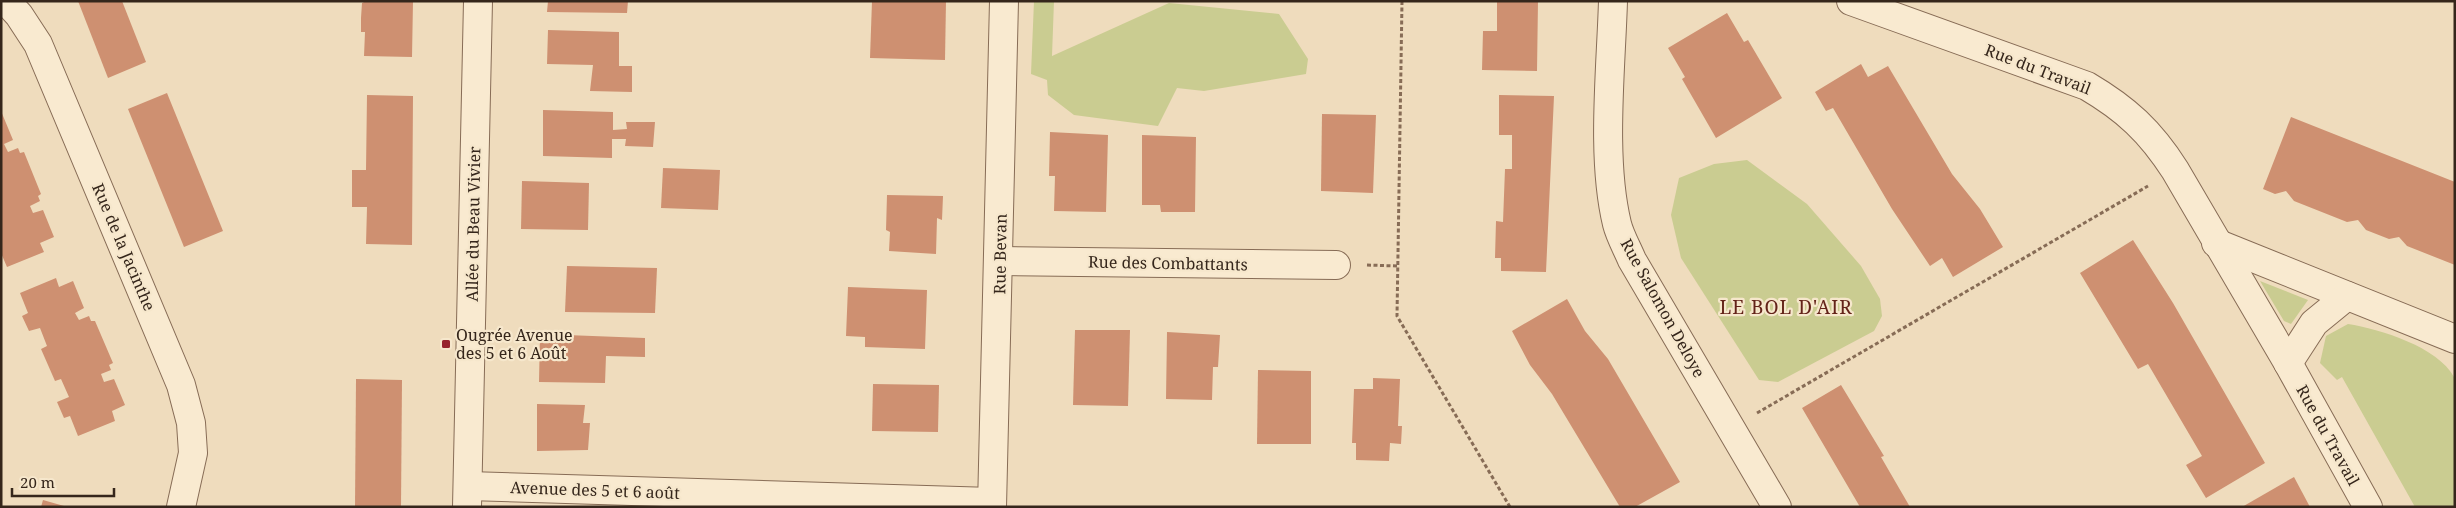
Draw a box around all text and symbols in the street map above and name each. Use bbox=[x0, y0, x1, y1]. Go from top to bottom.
street label: Rue du Travail bbox=[1982, 39, 2094, 99]
street label: Allée du Beau Vivier bbox=[461, 146, 485, 302]
street label: Rue de la Jacinthe bbox=[87, 180, 161, 314]
street label: Rue Bevan bbox=[988, 213, 1012, 295]
street label: Rue Salomon Deloye bbox=[1616, 235, 1710, 381]
street label: Rue des Combattants bbox=[1088, 251, 1248, 275]
district label: LE BOL D'AIR bbox=[1719, 294, 1853, 320]
place label: Ougrée Avenue des 5 et 6 Août bbox=[456, 324, 573, 364]
marker: Ougrée Avenue des 5 et 6 Août bbox=[440, 338, 452, 350]
street label: Rue du Travail bbox=[2291, 381, 2365, 489]
scale bar bbox=[12, 466, 115, 498]
text: 20 m bbox=[20, 472, 55, 492]
street label: Avenue des 5 et 6 août bbox=[510, 476, 681, 504]

